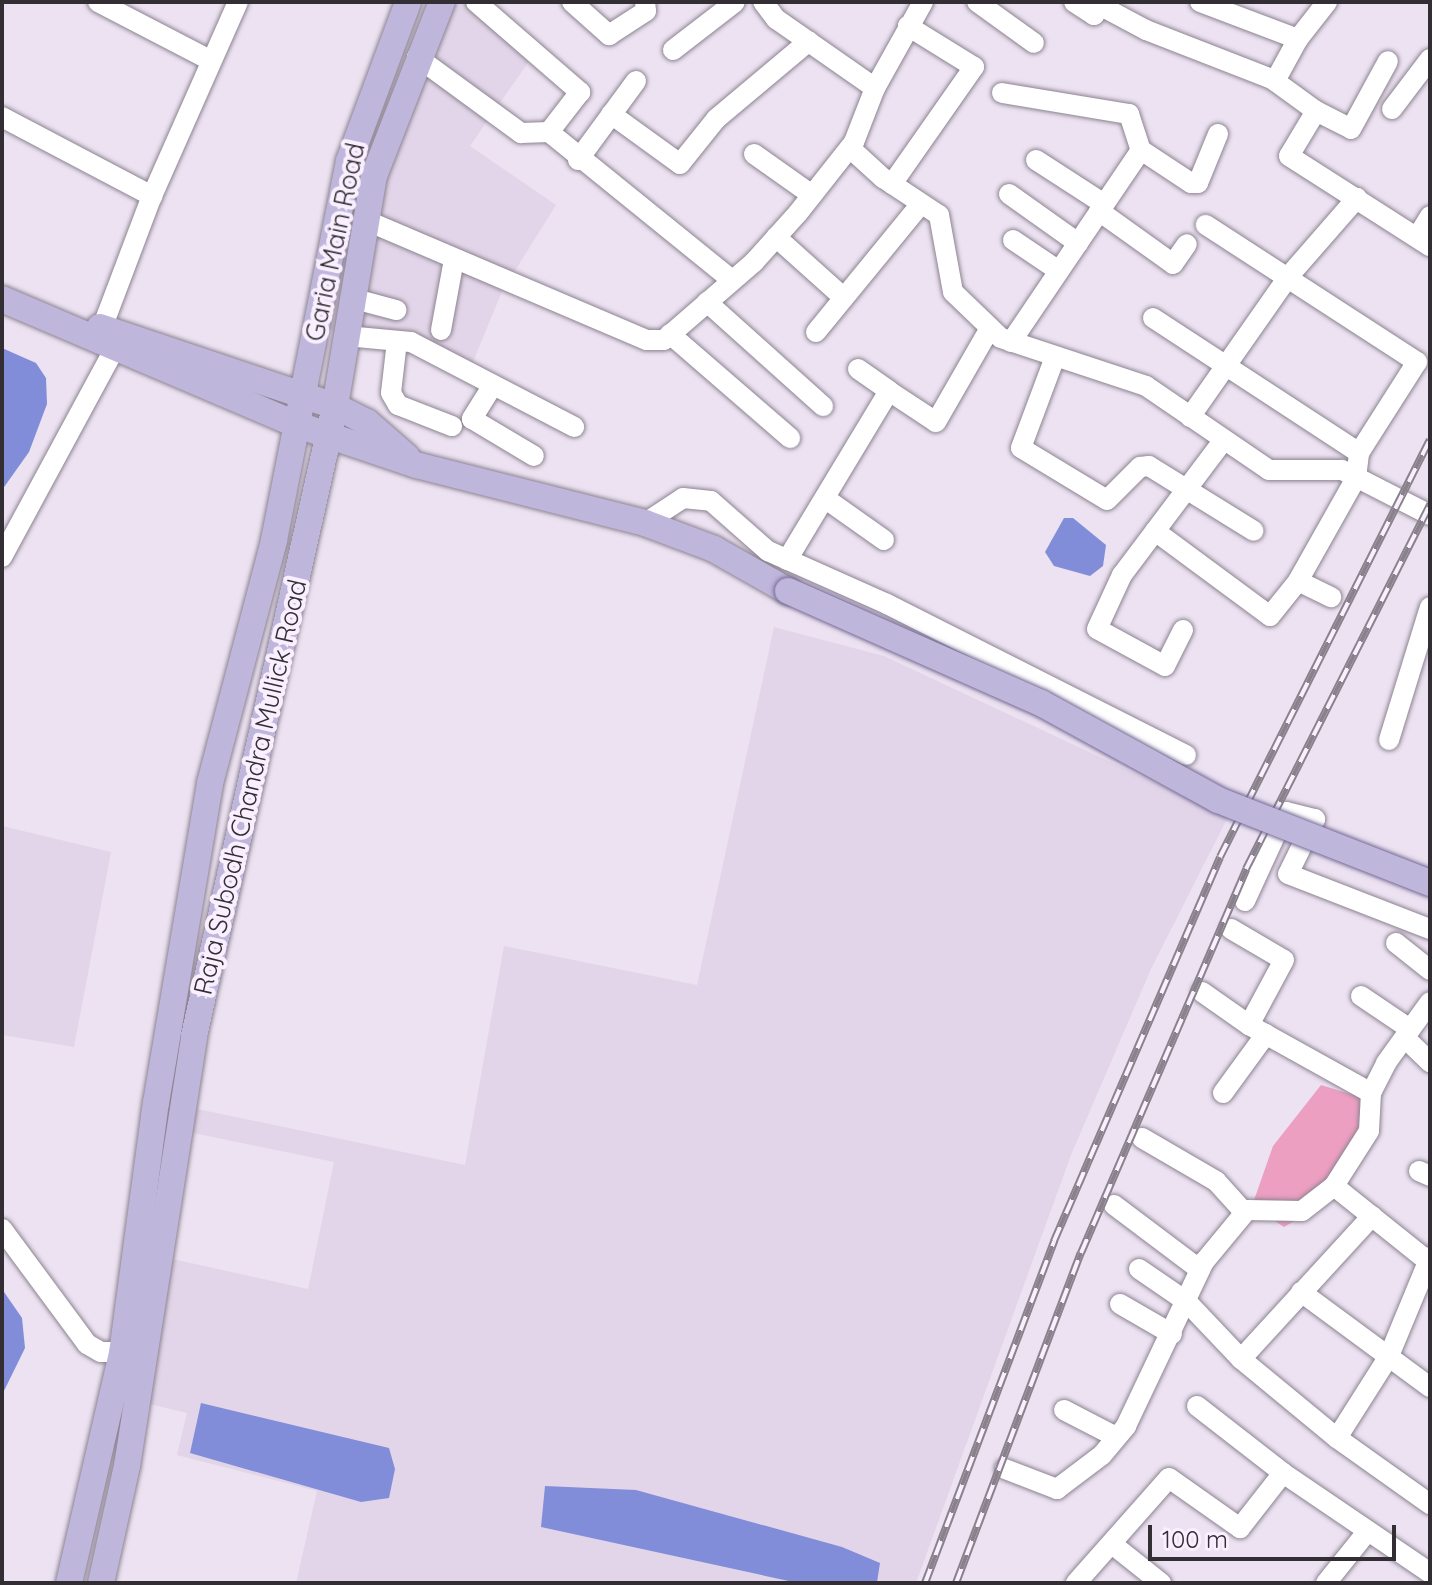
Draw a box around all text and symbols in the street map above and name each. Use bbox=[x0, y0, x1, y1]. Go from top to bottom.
street label: Garia Main Road bbox=[299, 140, 371, 344]
street label: Raja Subodh Chandra Mullick Road bbox=[187, 576, 313, 998]
scale bar bbox=[1152, 1509, 1400, 1559]
text: 100 m bbox=[1162, 1524, 1228, 1554]

